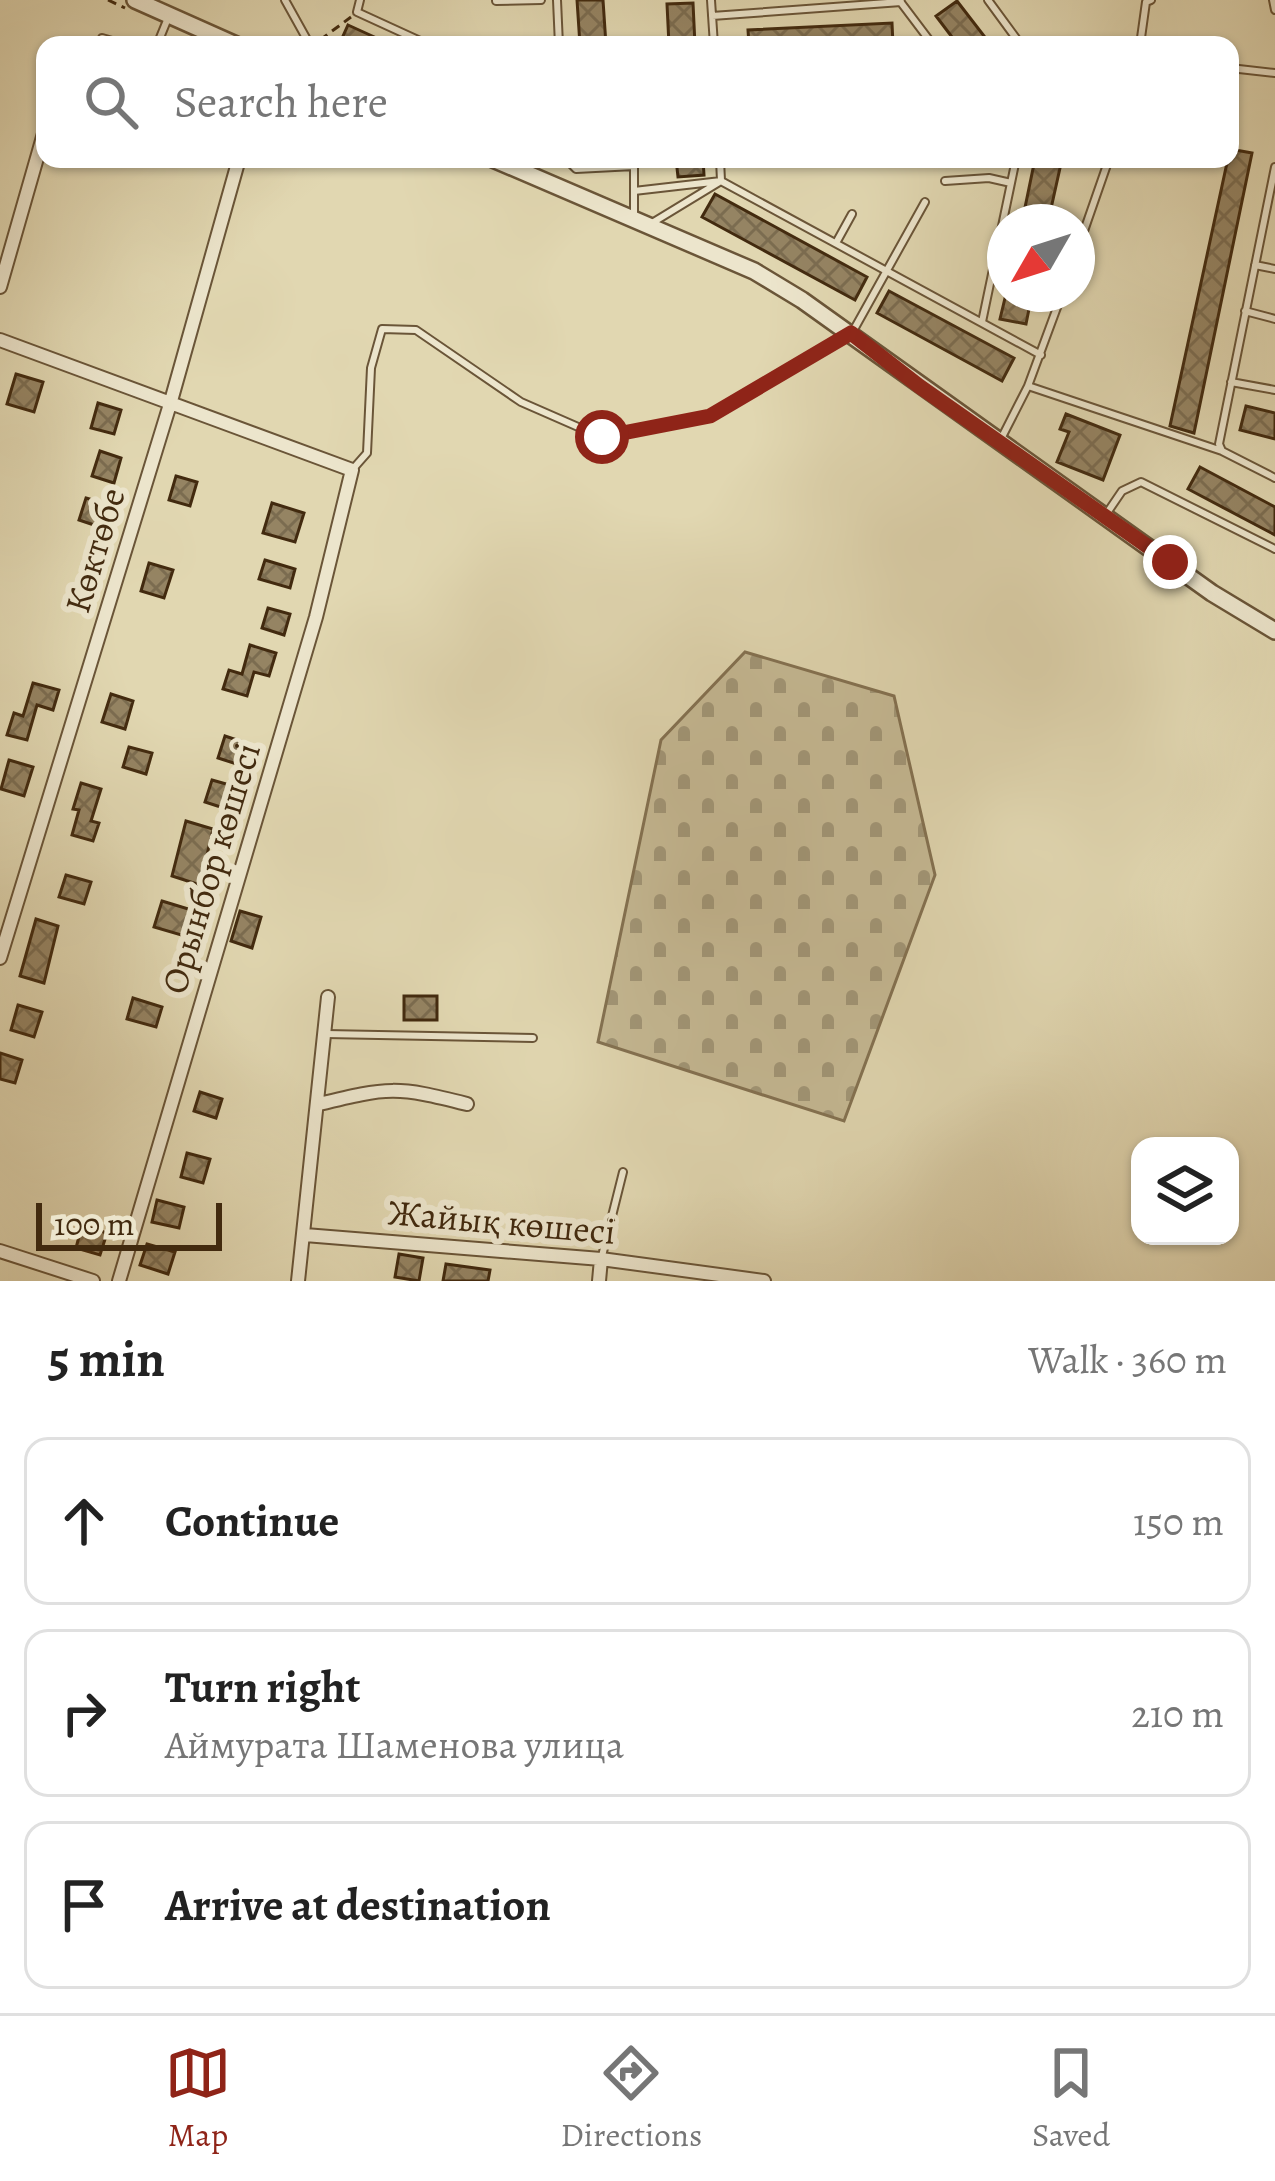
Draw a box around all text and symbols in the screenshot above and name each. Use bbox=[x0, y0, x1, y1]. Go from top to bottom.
search box bbox=[36, 36, 1239, 168]
icon: search bbox=[78, 69, 144, 135]
text: Search here bbox=[174, 71, 388, 133]
north arrow bbox=[987, 204, 1095, 312]
route start bbox=[575, 410, 629, 464]
street label: Көктөбе bbox=[52, 481, 137, 619]
route end bbox=[1143, 535, 1197, 589]
street label: Орынбор көшесі bbox=[149, 737, 272, 1000]
map controls bbox=[1131, 1137, 1239, 1245]
button: layers bbox=[1131, 1137, 1239, 1245]
street label: Жайық көшесі bbox=[386, 1187, 618, 1256]
scale bar bbox=[36, 1197, 222, 1250]
text: 100 m bbox=[54, 1201, 134, 1246]
text: 5 min bbox=[48, 1324, 165, 1394]
text: Walk · 360 m bbox=[1028, 1333, 1227, 1386]
icon: ahead bbox=[51, 1488, 117, 1554]
text: Continue bbox=[165, 1490, 339, 1552]
text: 150 m bbox=[1133, 1495, 1224, 1548]
text: Turn right bbox=[165, 1656, 360, 1718]
icon: right bbox=[51, 1680, 117, 1746]
text: 210 m bbox=[1131, 1687, 1224, 1740]
text: Аймурата Шаменова улица bbox=[165, 1718, 624, 1771]
icon: arrive bbox=[51, 1872, 117, 1938]
text: Arrive at destination bbox=[165, 1874, 551, 1936]
tab: Map bbox=[165, 2040, 231, 2157]
tab: Directions bbox=[561, 2040, 702, 2157]
tab: Saved bbox=[1032, 2040, 1110, 2157]

